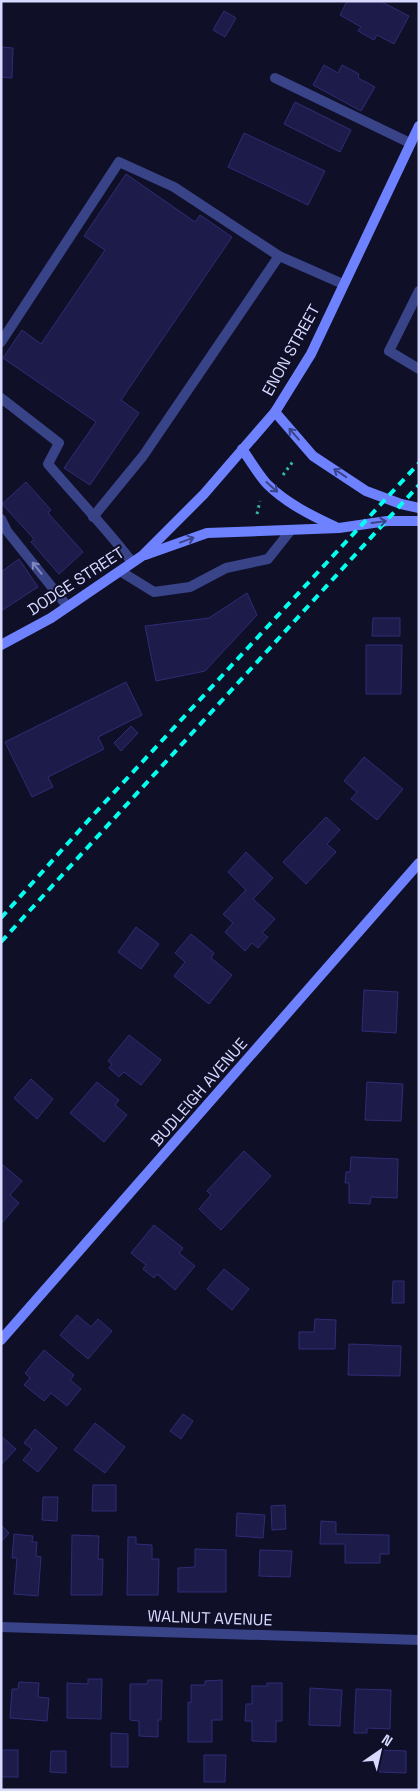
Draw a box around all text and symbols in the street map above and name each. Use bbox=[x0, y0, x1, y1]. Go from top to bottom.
street label: ENON STREET bbox=[257, 301, 325, 399]
one-way arrow bbox=[288, 427, 300, 440]
one-way arrow bbox=[333, 468, 347, 478]
one-way arrow bbox=[266, 481, 279, 493]
one-way arrow bbox=[370, 517, 386, 527]
one-way arrow bbox=[179, 535, 195, 544]
street label: DODGE STREET bbox=[24, 542, 128, 620]
one-way arrow bbox=[32, 561, 42, 575]
street label: BUDLEIGH AVENUE bbox=[146, 1033, 252, 1151]
street label: WALNUT AVENUE bbox=[147, 1605, 273, 1631]
north arrow bbox=[355, 1726, 405, 1776]
text: N bbox=[378, 1730, 396, 1750]

